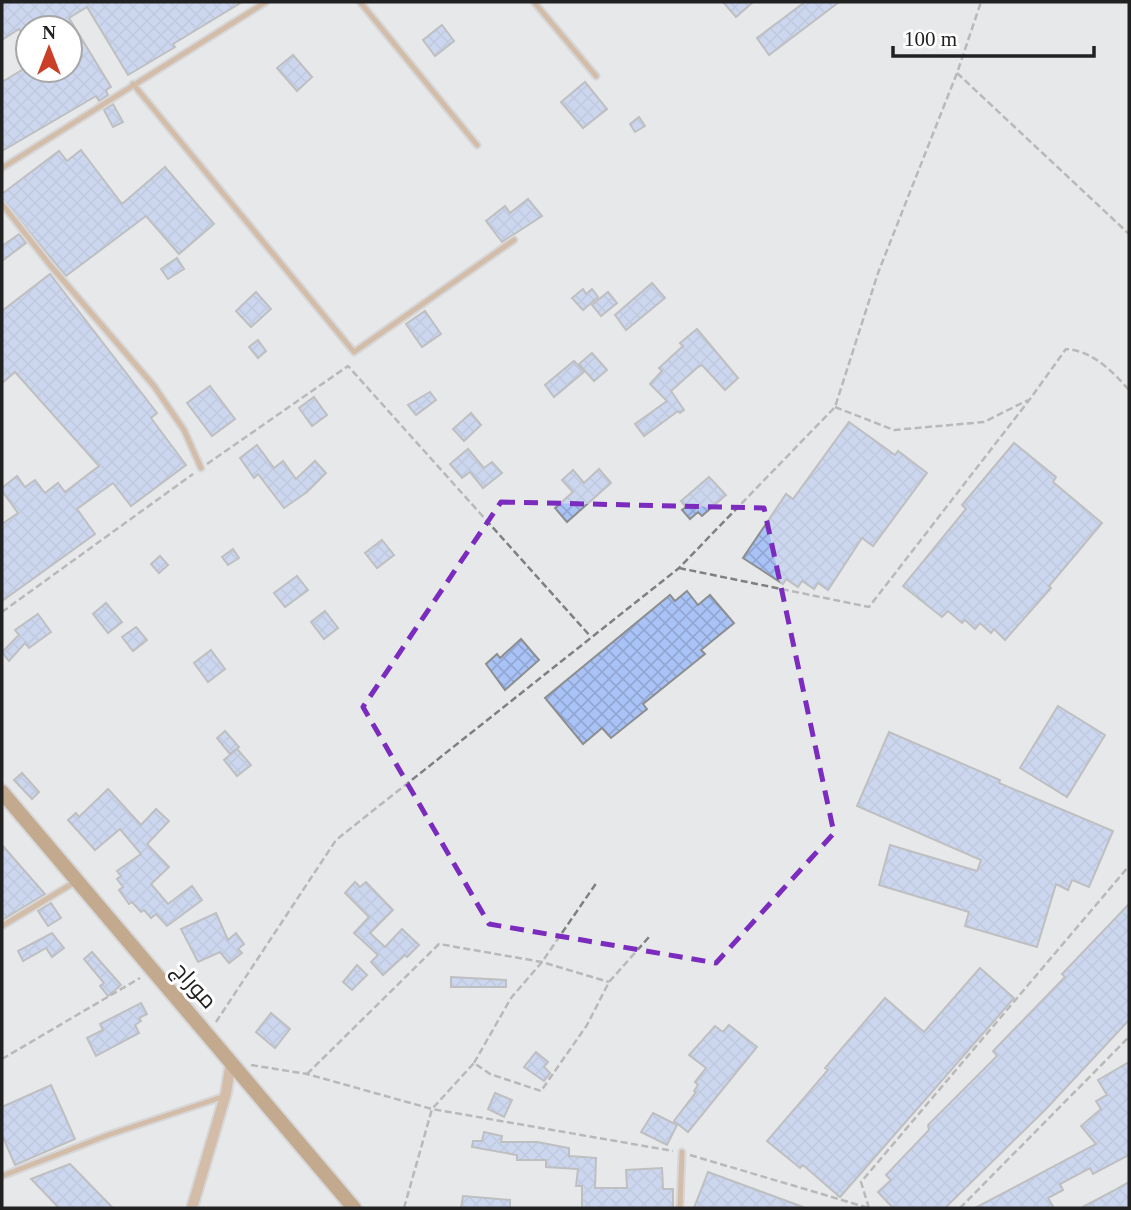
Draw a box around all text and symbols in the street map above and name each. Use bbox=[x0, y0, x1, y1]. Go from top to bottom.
north arrow bbox=[14, 14, 84, 84]
scale bar bbox=[893, 14, 1094, 58]
text: N bbox=[42, 22, 56, 43]
text: 100 m bbox=[904, 27, 957, 51]
street label: موراج bbox=[165, 957, 222, 1016]

